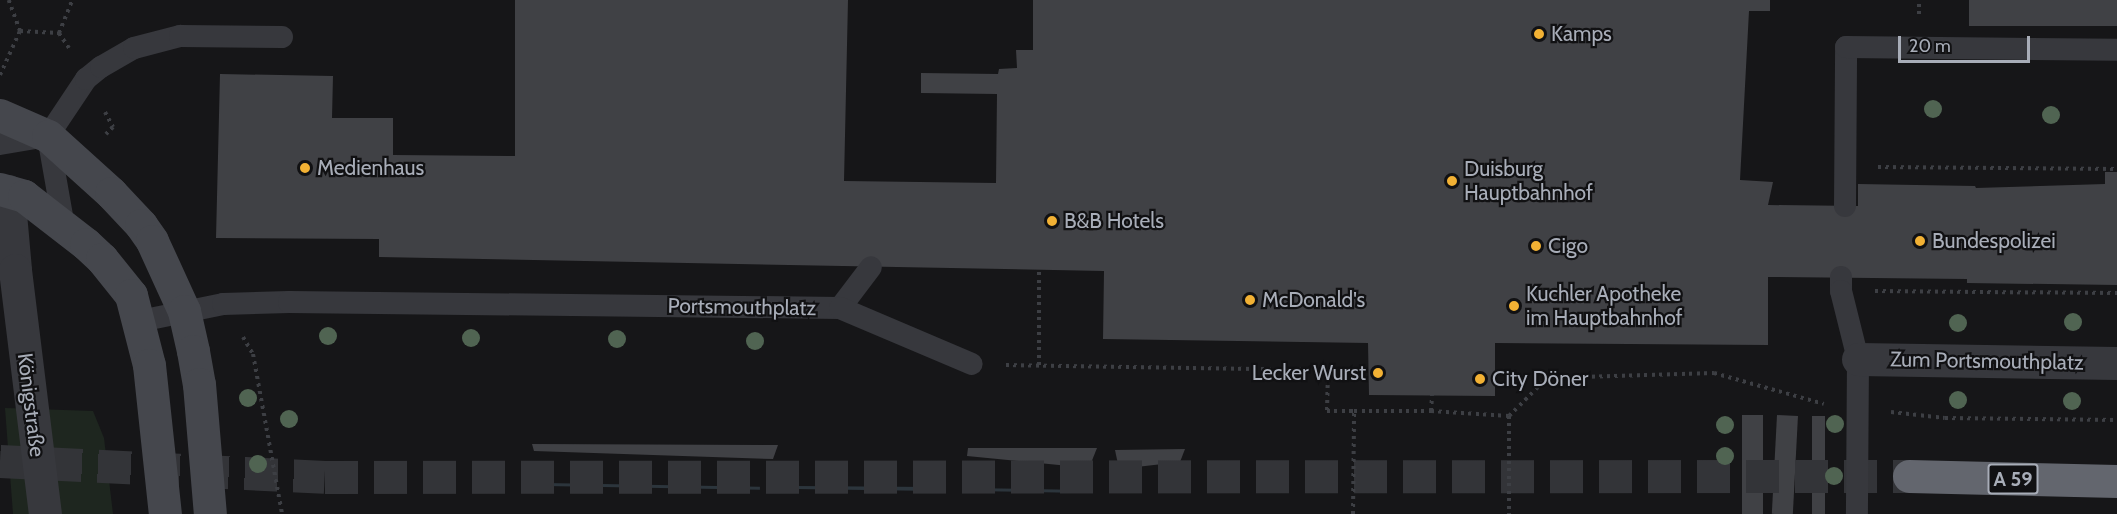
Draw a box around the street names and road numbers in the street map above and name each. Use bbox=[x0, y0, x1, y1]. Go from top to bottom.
street label: Portsmouthplatz bbox=[667, 293, 817, 321]
street label: Zum Portsmouthplatz bbox=[1890, 347, 2084, 375]
street label: Königstraße bbox=[12, 352, 50, 458]
road number: A 59 bbox=[1988, 462, 2038, 496]

